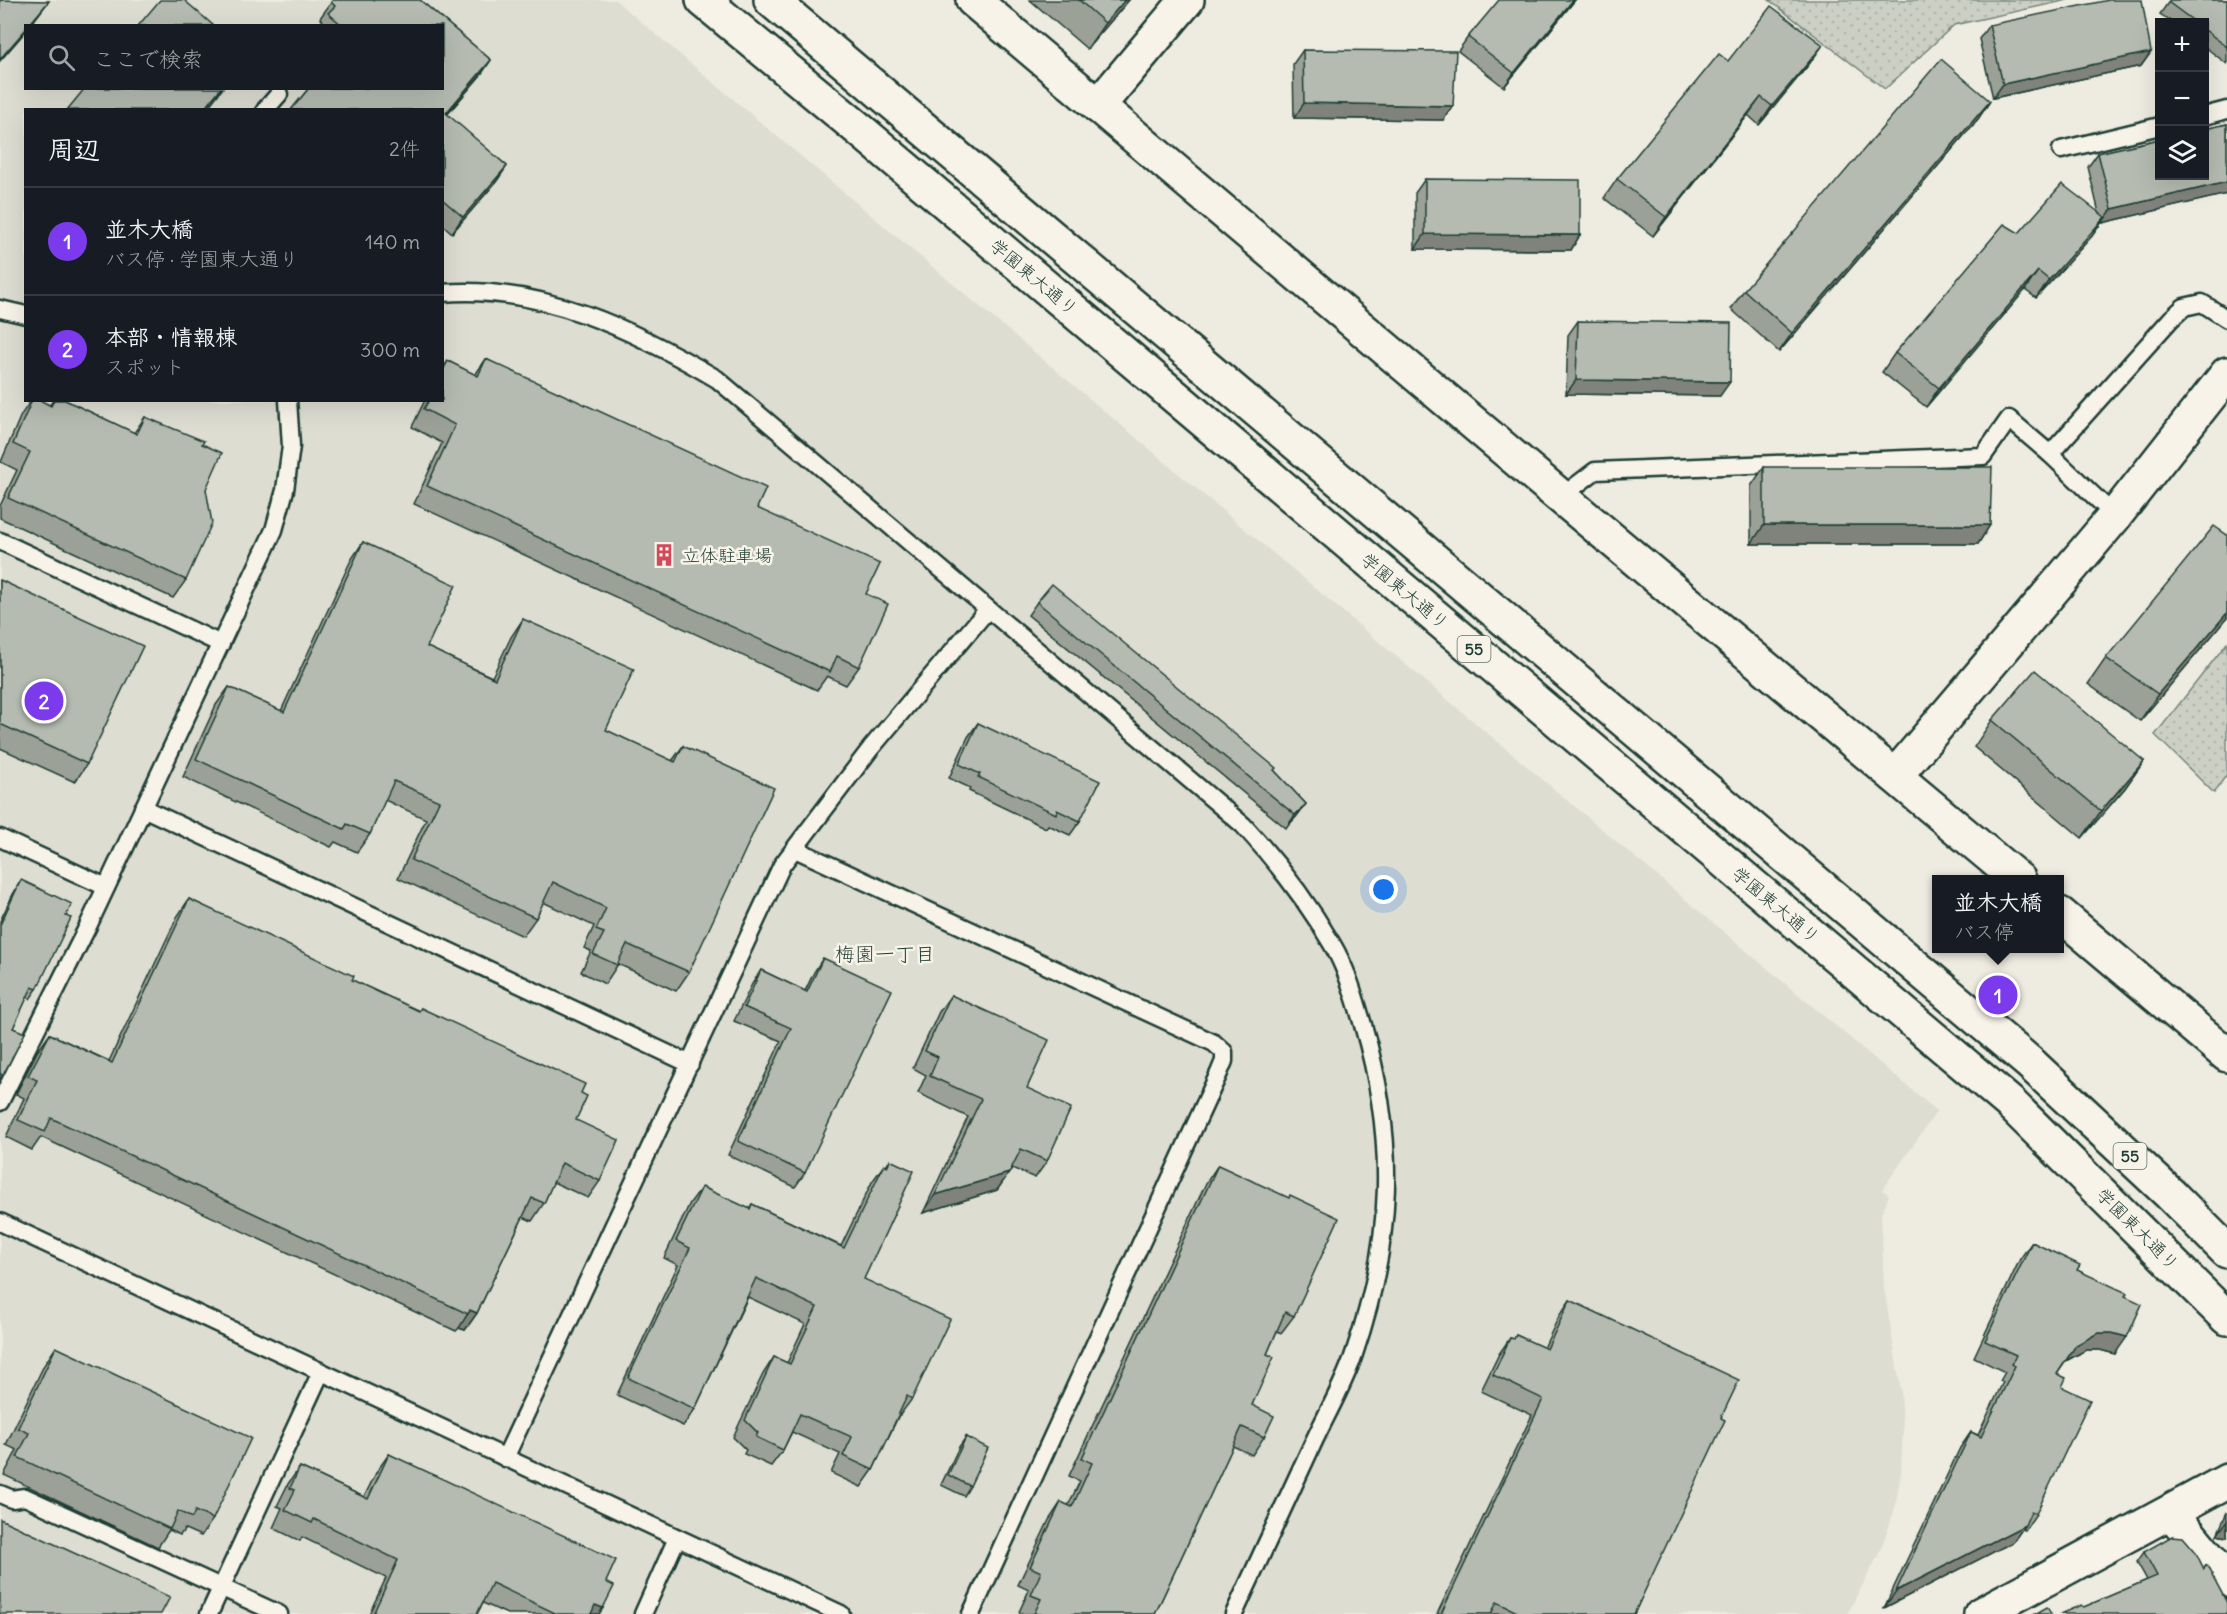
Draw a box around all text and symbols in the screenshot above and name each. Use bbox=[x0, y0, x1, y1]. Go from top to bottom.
map controls bbox=[2155, 18, 2209, 180]
button: + bbox=[2155, 18, 2209, 72]
search box bbox=[24, 24, 444, 90]
icon: search bbox=[45, 41, 78, 74]
text: ここで検索 bbox=[93, 45, 203, 73]
button: − bbox=[2155, 72, 2209, 126]
button: layers bbox=[2155, 126, 2209, 180]
text: 周辺 bbox=[48, 133, 100, 166]
text: 2件 bbox=[389, 136, 420, 161]
text: 並木大橋 bbox=[105, 215, 193, 243]
text: 1 bbox=[64, 229, 71, 254]
text: 140 m bbox=[365, 229, 420, 254]
street label: 学園東大通り bbox=[985, 233, 1083, 321]
text: バス停 · 学園東大通り bbox=[105, 246, 299, 271]
text: 本部・情報棟 bbox=[105, 323, 237, 351]
text: 2 bbox=[62, 337, 73, 362]
text: 300 m bbox=[360, 337, 420, 362]
text: スポット bbox=[105, 354, 185, 379]
building icon: 立体駐車場 bbox=[651, 542, 677, 568]
place label: 立体駐車場 bbox=[682, 544, 772, 567]
street label: 学園東大通り bbox=[1356, 547, 1454, 635]
road number: 55 bbox=[1458, 636, 1490, 662]
pin: 2 bbox=[24, 678, 63, 724]
street label: 学園東大通り bbox=[1727, 861, 1825, 949]
your location bbox=[1369, 875, 1398, 904]
popup bbox=[1932, 875, 2064, 953]
text: 並木大橋 bbox=[1954, 888, 2042, 916]
text: バス停 bbox=[1954, 919, 2014, 944]
district label: 梅園一丁目 bbox=[835, 941, 935, 966]
pin: 1 bbox=[1978, 972, 2018, 1018]
road number: 55 bbox=[2114, 1143, 2146, 1169]
street label: 学園東大通り bbox=[2092, 1183, 2184, 1275]

